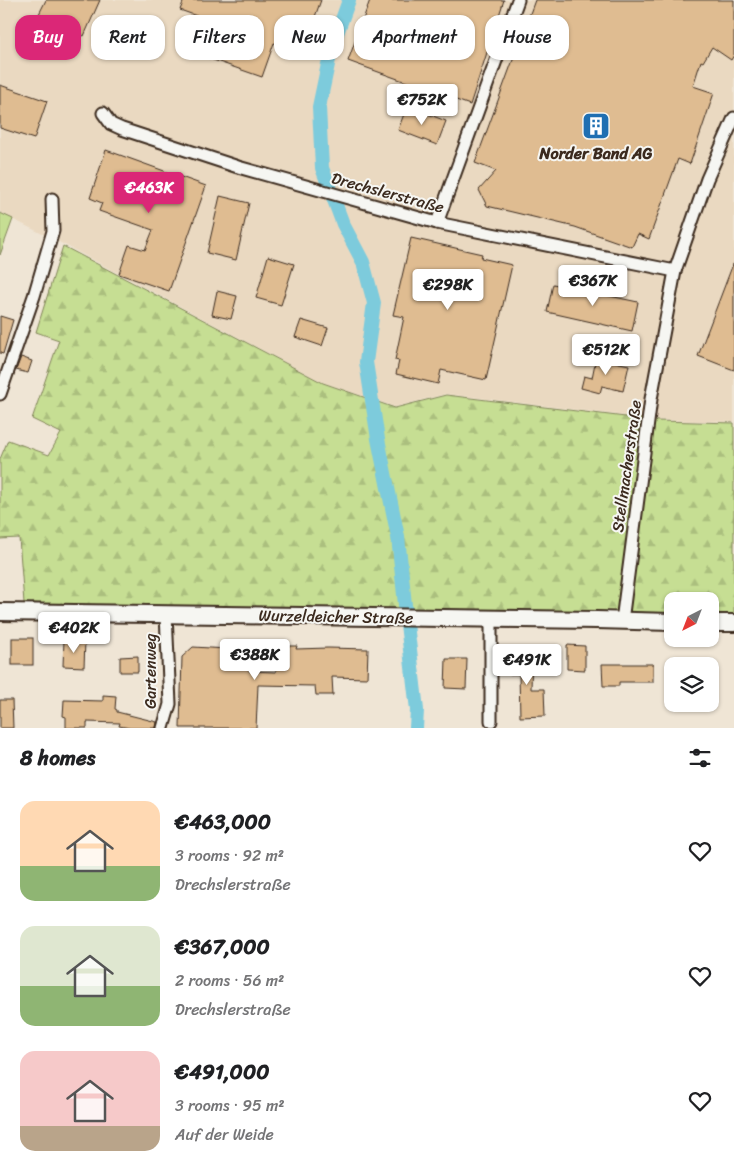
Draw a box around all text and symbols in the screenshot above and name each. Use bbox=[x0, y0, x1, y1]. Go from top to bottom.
chip: Buy bbox=[15, 15, 81, 60]
chip: Rent bbox=[91, 15, 165, 60]
chip: Filters bbox=[175, 15, 264, 60]
chip: New bbox=[274, 15, 344, 60]
chip: Apartment bbox=[354, 15, 475, 60]
chip: House bbox=[485, 15, 569, 60]
pin: €752K bbox=[387, 84, 457, 126]
text: €752K bbox=[398, 85, 446, 114]
building icon: Norder Band AG bbox=[581, 111, 611, 141]
place label: Norder Band AG bbox=[539, 139, 653, 168]
street label: Drechslerstraße bbox=[328, 164, 447, 221]
pin: €463K bbox=[114, 172, 184, 214]
text: €463K bbox=[125, 173, 173, 202]
pin: €367K bbox=[558, 264, 628, 307]
text: €367K bbox=[569, 266, 617, 295]
pin: €298K bbox=[413, 268, 483, 311]
text: €298K bbox=[423, 270, 473, 299]
pin: €512K bbox=[571, 334, 641, 376]
text: €512K bbox=[583, 335, 629, 364]
street label: Stellmacherstraße bbox=[603, 398, 650, 534]
north arrow bbox=[664, 592, 719, 648]
map controls bbox=[664, 592, 719, 712]
street label: Wurzeldeicher Straße bbox=[258, 601, 414, 632]
pin: €402K bbox=[39, 612, 109, 654]
text: €402K bbox=[49, 613, 99, 642]
street label: Gartenweg bbox=[136, 633, 165, 709]
pin: €388K bbox=[220, 638, 290, 681]
text: €388K bbox=[231, 640, 279, 669]
pin: €491K bbox=[492, 644, 562, 686]
text: €491K bbox=[503, 645, 551, 674]
button: layers bbox=[664, 657, 719, 712]
text: 8 homes bbox=[20, 739, 95, 777]
icon: filters bbox=[686, 744, 714, 772]
text: €463,000 bbox=[175, 803, 271, 841]
icon: home bbox=[60, 821, 120, 881]
icon: heart bbox=[686, 837, 714, 865]
text: 3 rooms · 92 m² bbox=[175, 841, 284, 870]
text: Drechslerstraße bbox=[175, 870, 291, 899]
text: €367,000 bbox=[175, 928, 270, 966]
icon: home bbox=[60, 946, 120, 1006]
icon: heart bbox=[686, 962, 714, 990]
text: 2 rooms · 56 m² bbox=[175, 966, 284, 995]
text: Drechslerstraße bbox=[175, 995, 291, 1024]
text: €491,000 bbox=[175, 1053, 269, 1091]
icon: home bbox=[60, 1071, 120, 1131]
icon: heart bbox=[686, 1087, 714, 1115]
text: 3 rooms · 95 m² bbox=[175, 1091, 285, 1120]
text: Auf der Weide bbox=[175, 1120, 274, 1149]

